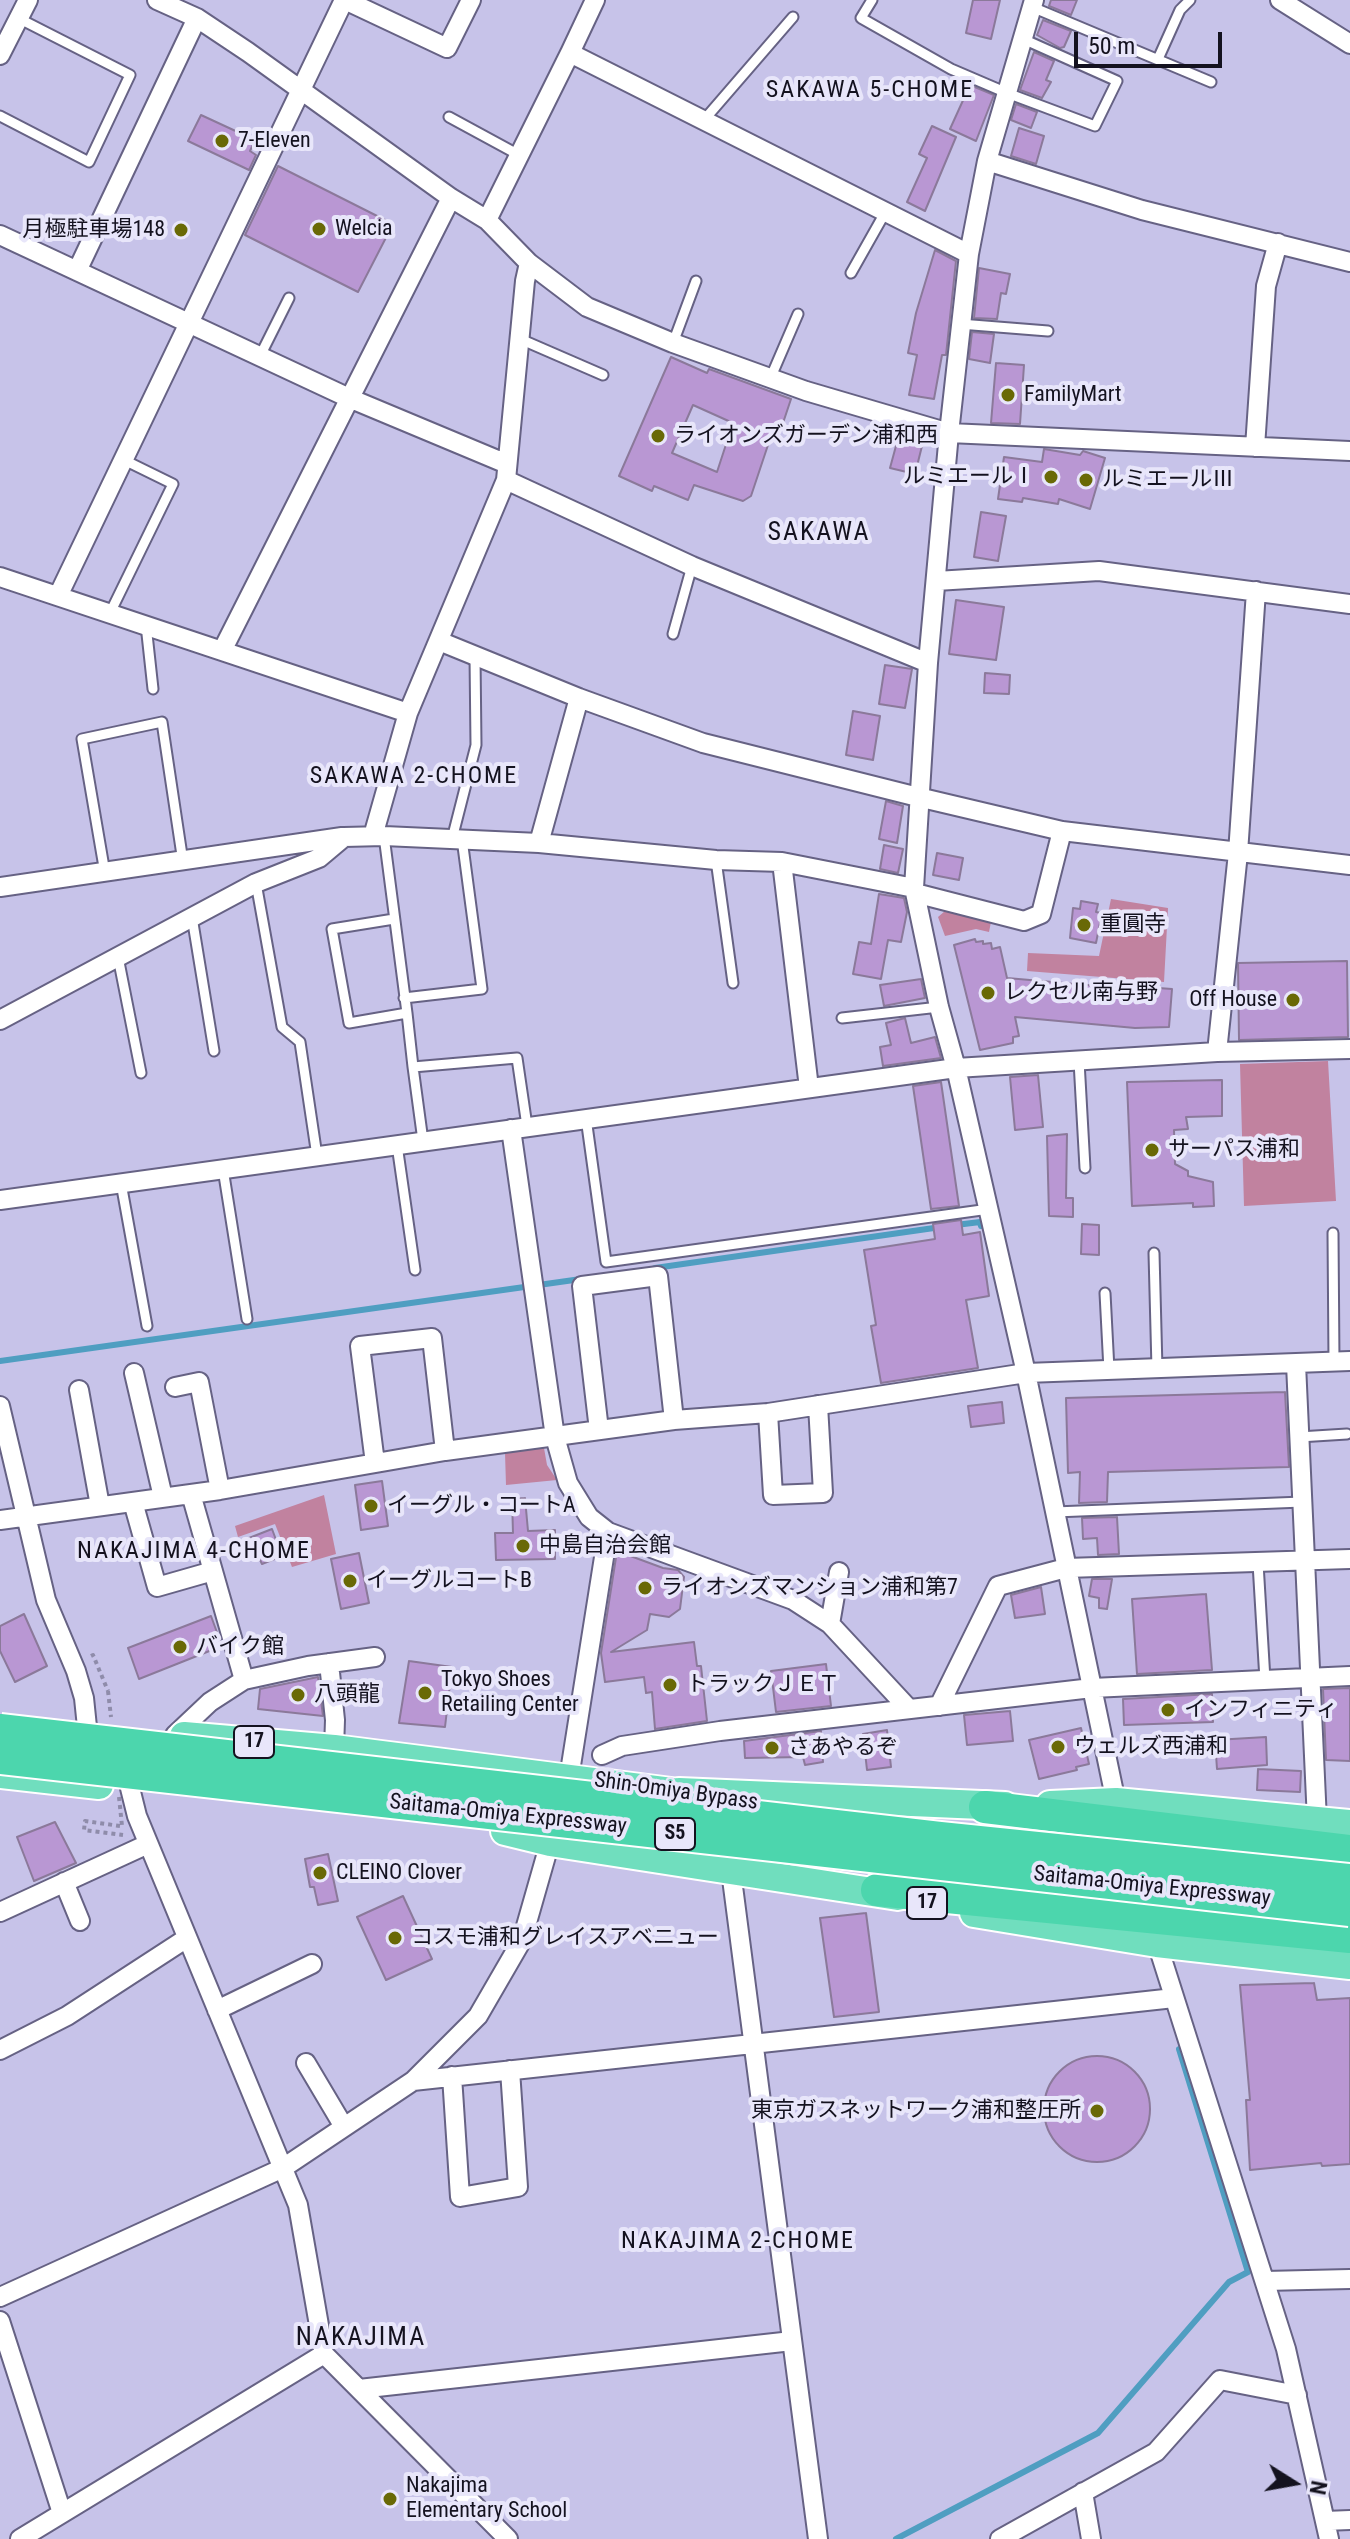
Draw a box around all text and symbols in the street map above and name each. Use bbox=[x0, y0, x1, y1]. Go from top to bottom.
scale bar bbox=[1078, 16, 1226, 66]
text: 50 m bbox=[1088, 32, 1135, 60]
district label: SAKAWA 5-CHOME bbox=[766, 77, 974, 105]
place label: 7-Eleven bbox=[238, 128, 311, 154]
marker: 7-Eleven bbox=[213, 132, 231, 150]
place label: Welcia bbox=[335, 216, 393, 242]
place label: 月極駐車場148 bbox=[22, 217, 165, 243]
marker: Welcia bbox=[310, 220, 328, 238]
marker: 月極駐車場148 bbox=[172, 221, 190, 239]
place label: FamilyMart bbox=[1024, 382, 1121, 408]
marker: FamilyMart bbox=[999, 386, 1017, 404]
place label: ライオンズガーデン浦和西 bbox=[674, 423, 938, 449]
marker: ライオンズガーデン浦和西 bbox=[649, 427, 667, 445]
place label: ルミエールⅠ bbox=[903, 464, 1035, 490]
place label: ルミエールⅢ bbox=[1102, 467, 1234, 493]
marker: ルミエールⅠ bbox=[1042, 468, 1060, 486]
marker: ルミエールⅢ bbox=[1077, 471, 1095, 489]
district label: SAKAWA bbox=[767, 517, 871, 549]
district label: SAKAWA 2-CHOME bbox=[310, 763, 518, 791]
place label: 重圓寺 bbox=[1100, 912, 1166, 938]
marker: 重圓寺 bbox=[1075, 916, 1093, 934]
place label: レクセル南与野 bbox=[1004, 980, 1158, 1006]
marker: レクセル南与野 bbox=[979, 984, 997, 1002]
place label: Off House bbox=[1189, 987, 1277, 1013]
marker: Off House bbox=[1284, 991, 1302, 1009]
place label: サーパス浦和 bbox=[1168, 1137, 1300, 1163]
marker: サーパス浦和 bbox=[1143, 1141, 1161, 1159]
place label: イーグル・コートA bbox=[387, 1493, 576, 1519]
marker: イーグル・コートA bbox=[362, 1497, 380, 1515]
place label: 中島自治会館 bbox=[539, 1533, 671, 1559]
marker: 中島自治会館 bbox=[514, 1537, 532, 1555]
district label: NAKAJIMA 4-CHOME bbox=[77, 1538, 311, 1566]
place label: イーグルコートB bbox=[366, 1568, 532, 1594]
marker: イーグルコートB bbox=[341, 1572, 359, 1590]
place label: ライオンズマンション浦和第7 bbox=[661, 1575, 958, 1601]
marker: ライオンズマンション浦和第7 bbox=[636, 1579, 654, 1597]
place label: バイク館 bbox=[196, 1634, 284, 1660]
marker: バイク館 bbox=[171, 1638, 189, 1656]
place label: Tokyo Shoes Retailing Center bbox=[441, 1667, 579, 1718]
place label: トラックＪＥＴ bbox=[686, 1672, 840, 1698]
marker: トラックＪＥＴ bbox=[661, 1676, 679, 1694]
place label: 八頭龍 bbox=[314, 1682, 380, 1708]
marker: Tokyo Shoes Retailing Center bbox=[416, 1684, 434, 1702]
marker: 八頭龍 bbox=[289, 1686, 307, 1704]
place label: インフィニティ bbox=[1184, 1697, 1338, 1723]
marker: インフィニティ bbox=[1159, 1701, 1177, 1719]
road number: 17 bbox=[234, 1726, 274, 1758]
place label: ウェルズ西浦和 bbox=[1074, 1734, 1228, 1760]
place label: さあやるぞ bbox=[788, 1735, 898, 1761]
marker: ウェルズ西浦和 bbox=[1049, 1738, 1067, 1756]
marker: さあやるぞ bbox=[763, 1739, 781, 1757]
street label: Shin-Omiya Bypass bbox=[592, 1767, 760, 1817]
street label: Saitama-Omiya Expressway bbox=[388, 1789, 628, 1841]
road number: S5 bbox=[655, 1818, 695, 1850]
place label: CLEINO Clover bbox=[336, 1860, 462, 1886]
street label: Saitama-Omiya Expressway bbox=[1032, 1861, 1272, 1913]
marker: CLEINO Clover bbox=[311, 1864, 329, 1882]
road number: 17 bbox=[907, 1887, 947, 1919]
place label: コスモ浦和グレイスアベニュー bbox=[411, 1925, 719, 1951]
marker: コスモ浦和グレイスアベニュー bbox=[386, 1929, 404, 1947]
place label: 東京ガスネットワーク浦和整圧所 bbox=[751, 2098, 1081, 2124]
marker: 東京ガスネットワーク浦和整圧所 bbox=[1088, 2102, 1106, 2120]
district label: NAKAJIMA 2-CHOME bbox=[621, 2228, 855, 2256]
district label: NAKAJIMA bbox=[296, 2322, 426, 2354]
north arrow bbox=[1254, 2443, 1334, 2523]
place label: Nakajima Elementary School bbox=[406, 2473, 567, 2524]
text: N bbox=[1304, 2479, 1332, 2497]
marker: Nakajima Elementary School bbox=[381, 2490, 399, 2508]

